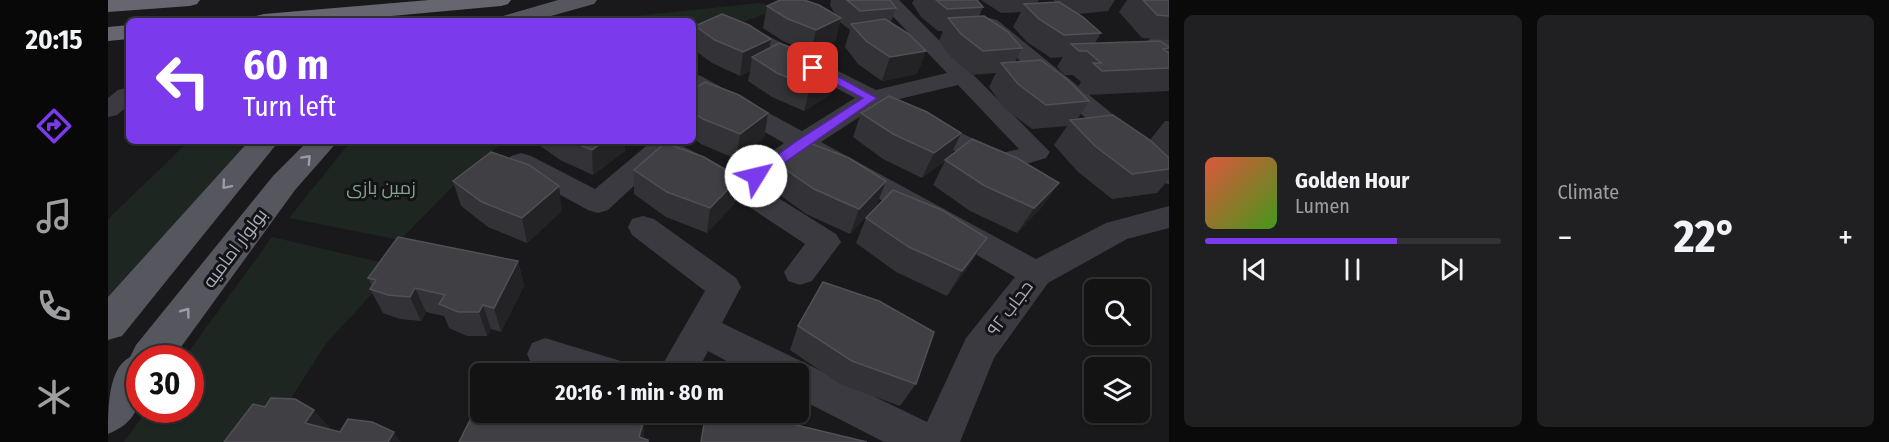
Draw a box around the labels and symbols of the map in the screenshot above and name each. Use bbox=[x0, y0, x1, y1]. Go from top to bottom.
pin bbox=[787, 42, 838, 93]
position arrow bbox=[724, 144, 788, 208]
one-way arrow bbox=[299, 156, 310, 167]
park label: زمین بازی bbox=[346, 177, 416, 199]
one-way arrow bbox=[223, 178, 234, 189]
street label: بولوار امامیه bbox=[198, 204, 272, 292]
street label: حجاب ۹۲ bbox=[982, 276, 1038, 340]
one-way arrow bbox=[178, 308, 189, 319]
speed limit sign: 30 bbox=[126, 345, 204, 423]

